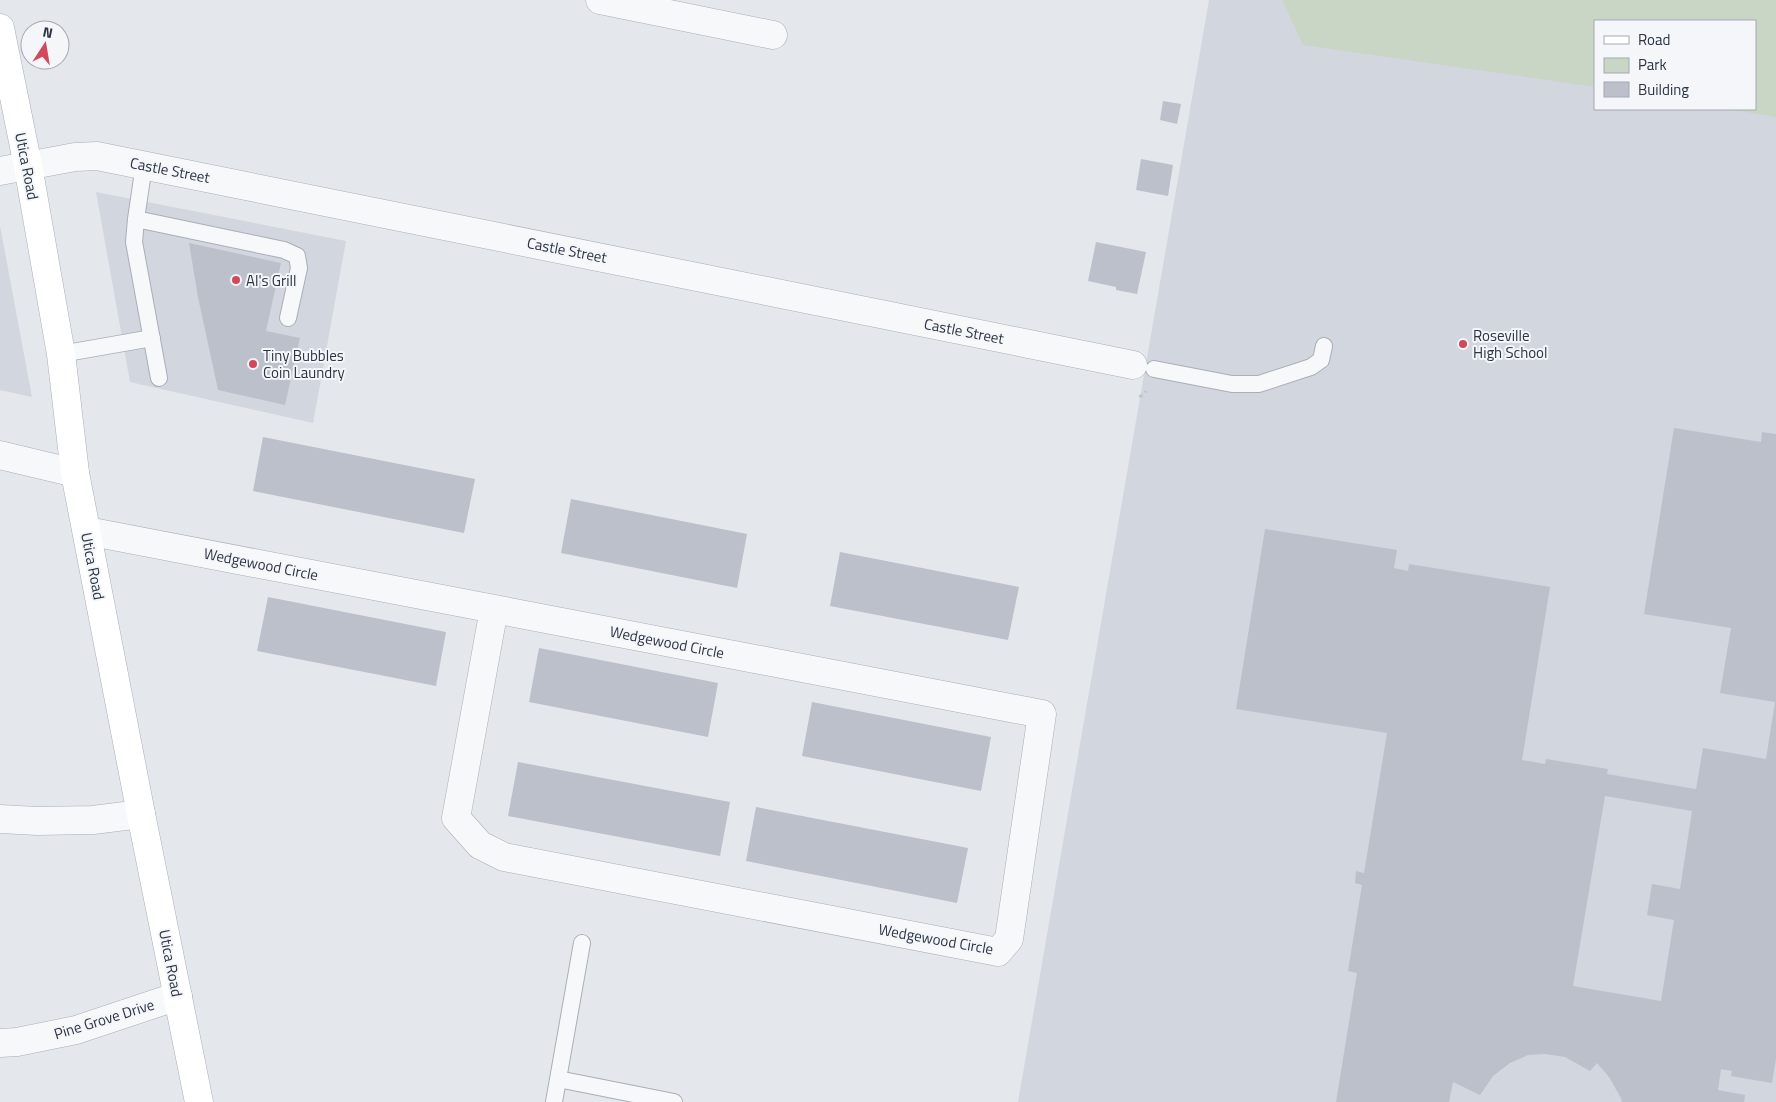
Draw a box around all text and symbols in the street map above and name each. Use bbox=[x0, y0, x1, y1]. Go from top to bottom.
north arrow bbox=[20, 20, 70, 70]
legend bbox=[1594, 20, 1756, 110]
text: N bbox=[41, 21, 55, 43]
text: Road bbox=[1638, 28, 1670, 51]
text: Park bbox=[1638, 53, 1667, 76]
text: Building bbox=[1638, 78, 1689, 101]
street label: Utica Road bbox=[9, 130, 45, 202]
street label: Castle Street bbox=[128, 151, 213, 189]
street label: Castle Street bbox=[525, 231, 610, 269]
place label: Al's Grill bbox=[246, 269, 296, 292]
marker: Al's Grill bbox=[230, 274, 242, 286]
street label: Castle Street bbox=[922, 312, 1007, 350]
place label: Roseville High School bbox=[1473, 324, 1548, 364]
marker: Roseville High School bbox=[1457, 338, 1469, 350]
place label: Tiny Bubbles Coin Laundry bbox=[263, 344, 345, 384]
marker: Tiny Bubbles Coin Laundry bbox=[247, 358, 259, 370]
street label: Utica Road bbox=[75, 530, 111, 602]
street label: Wedgewood Circle bbox=[202, 542, 320, 586]
street label: Wedgewood Circle bbox=[608, 620, 726, 664]
street label: Wedgewood Circle bbox=[877, 918, 995, 960]
street label: Utica Road bbox=[153, 927, 189, 999]
street label: Pine Grove Drive bbox=[51, 993, 157, 1045]

